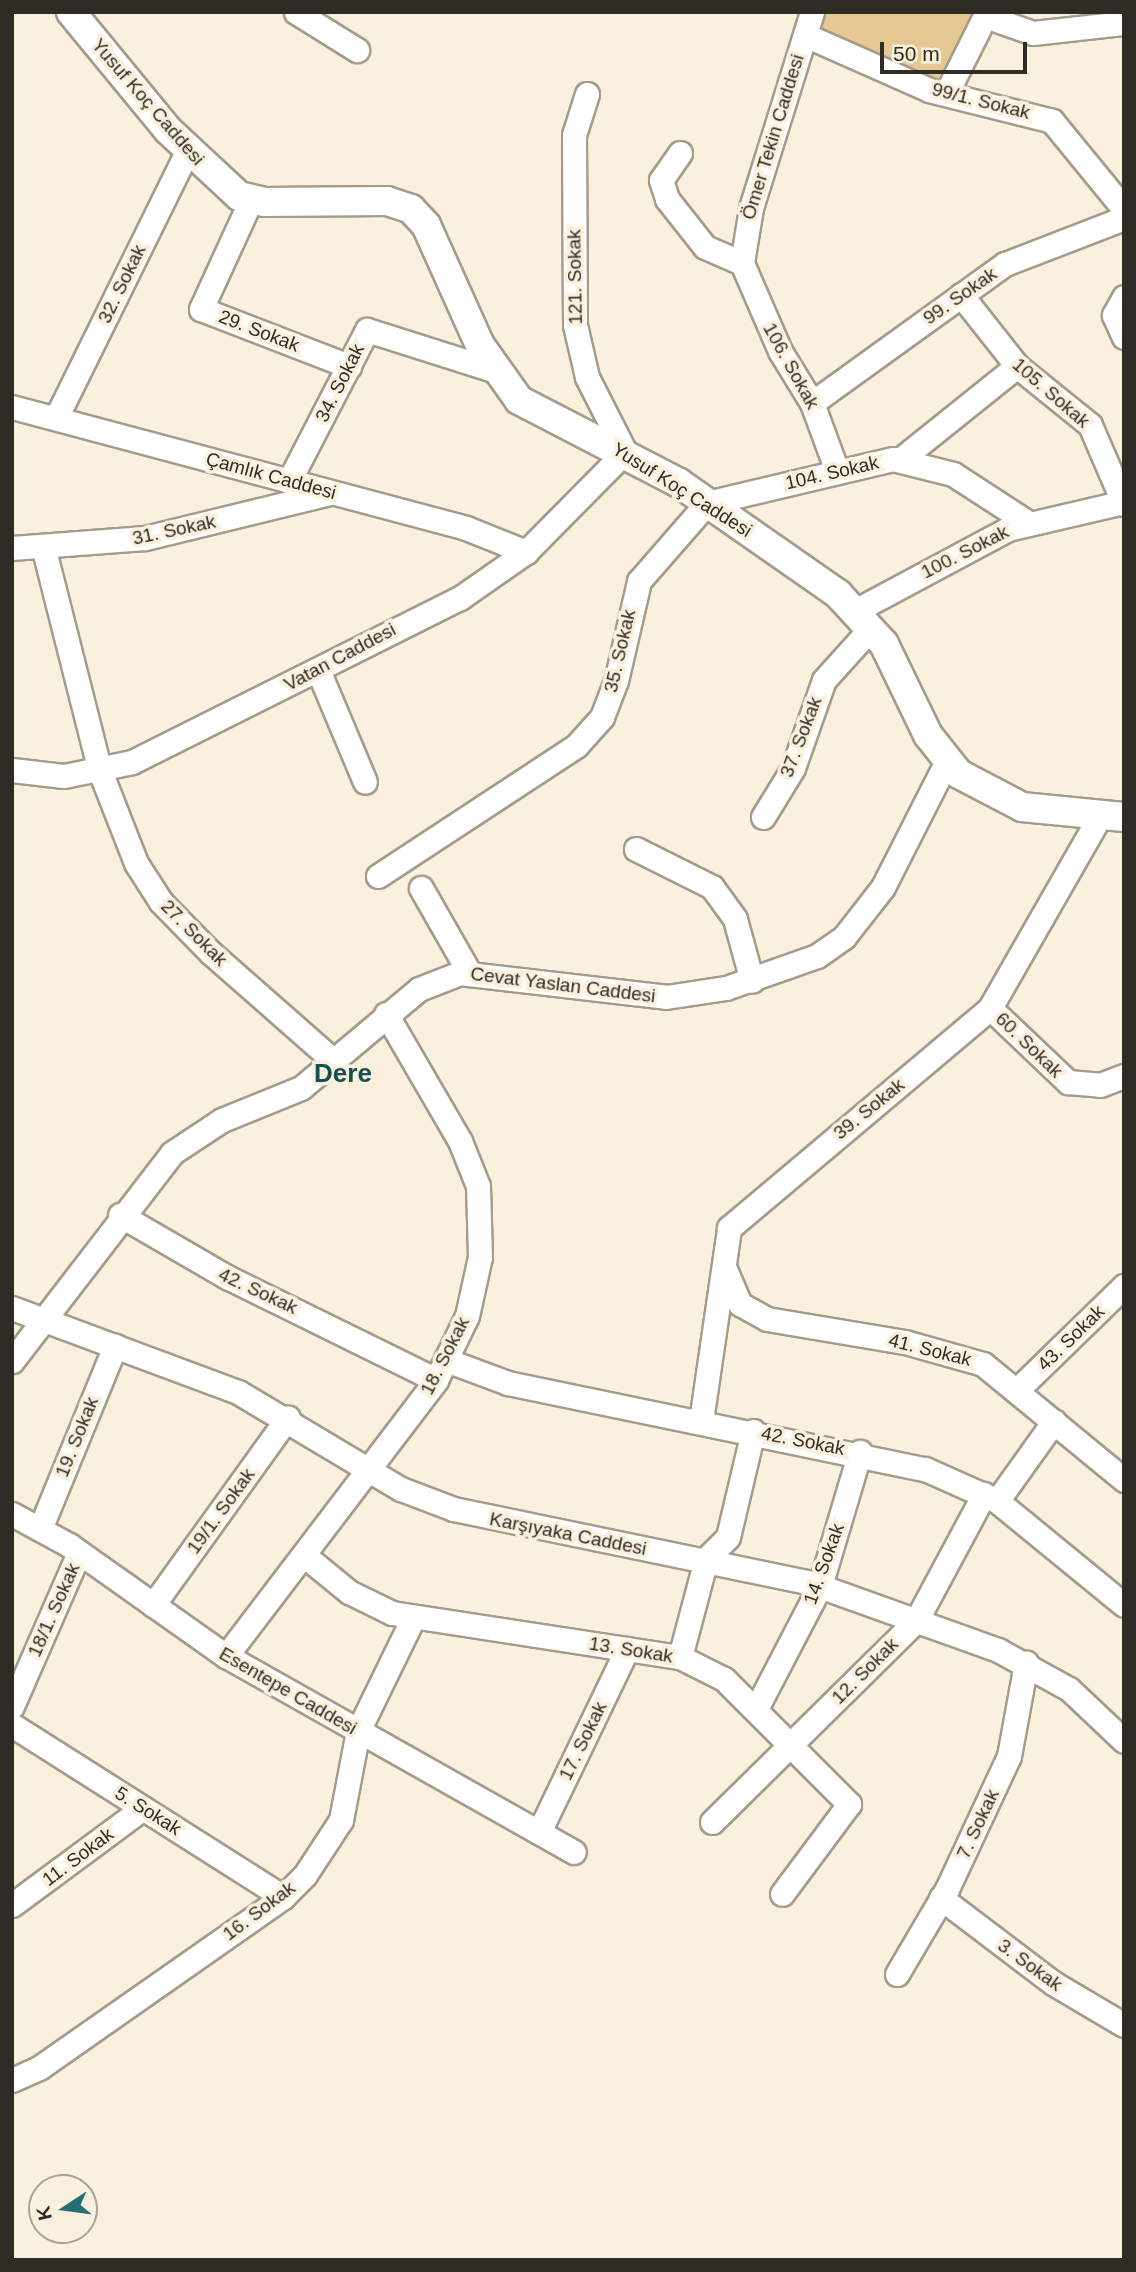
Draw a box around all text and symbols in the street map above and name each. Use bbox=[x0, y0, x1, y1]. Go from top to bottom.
scale bar bbox=[884, 28, 1031, 72]
street label: Yusuf Koç Caddesi bbox=[87, 34, 209, 170]
text: 50 m bbox=[893, 42, 940, 65]
street label: Ömer Tekin Caddesi bbox=[737, 51, 809, 223]
street label: 99/1. Sokak bbox=[930, 78, 1032, 124]
street label: 121. Sokak bbox=[563, 229, 587, 325]
street label: 32. Sokak bbox=[93, 241, 151, 327]
street label: 99. Sokak bbox=[919, 262, 1001, 330]
street label: 29. Sokak bbox=[215, 305, 303, 357]
street label: 106. Sokak bbox=[758, 319, 824, 413]
street label: 34. Sokak bbox=[311, 340, 369, 426]
street label: 105. Sokak bbox=[1008, 353, 1094, 433]
street label: Yusuf Koç Caddesi bbox=[608, 438, 756, 542]
street label: Çamlık Caddesi bbox=[203, 448, 339, 504]
street label: 104. Sokak bbox=[783, 451, 881, 495]
street label: 31. Sokak bbox=[130, 510, 218, 550]
street label: 100. Sokak bbox=[917, 520, 1013, 584]
street label: 35. Sokak bbox=[599, 607, 641, 695]
street label: Vatan Caddesi bbox=[280, 618, 400, 696]
street label: 37. Sokak bbox=[775, 693, 827, 781]
street label: 27. Sokak bbox=[156, 895, 232, 971]
street label: Cevat Yaslan Caddesi bbox=[469, 962, 657, 1008]
street label: 60. Sokak bbox=[991, 1007, 1067, 1083]
district label: Dere bbox=[314, 1058, 372, 1090]
street label: 39. Sokak bbox=[829, 1074, 909, 1144]
street label: 42. Sokak bbox=[215, 1263, 301, 1319]
street label: 43. Sokak bbox=[1033, 1300, 1109, 1376]
street label: 18. Sokak bbox=[416, 1313, 474, 1399]
street label: 41. Sokak bbox=[886, 1329, 974, 1371]
street label: 19. Sokak bbox=[51, 1394, 103, 1480]
street label: 42. Sokak bbox=[759, 1422, 847, 1460]
street label: 19/1. Sokak bbox=[182, 1464, 260, 1558]
street label: Karşıyaka Caddesi bbox=[488, 1508, 648, 1560]
street label: 14. Sokak bbox=[799, 1520, 849, 1608]
street label: 18/1. Sokak bbox=[23, 1560, 85, 1660]
street label: 13. Sokak bbox=[587, 1632, 675, 1668]
street label: 12. Sokak bbox=[827, 1633, 903, 1709]
street label: Esentepe Caddesi bbox=[215, 1642, 361, 1740]
street label: 17. Sokak bbox=[554, 1698, 612, 1784]
street label: 5. Sokak bbox=[111, 1782, 185, 1840]
street label: 7. Sokak bbox=[952, 1786, 1004, 1862]
street label: 11. Sokak bbox=[38, 1823, 118, 1891]
street label: 16. Sokak bbox=[218, 1876, 300, 1946]
street label: 3. Sokak bbox=[993, 1934, 1067, 1996]
north arrow bbox=[28, 2174, 98, 2244]
text: K bbox=[32, 2204, 56, 2222]

